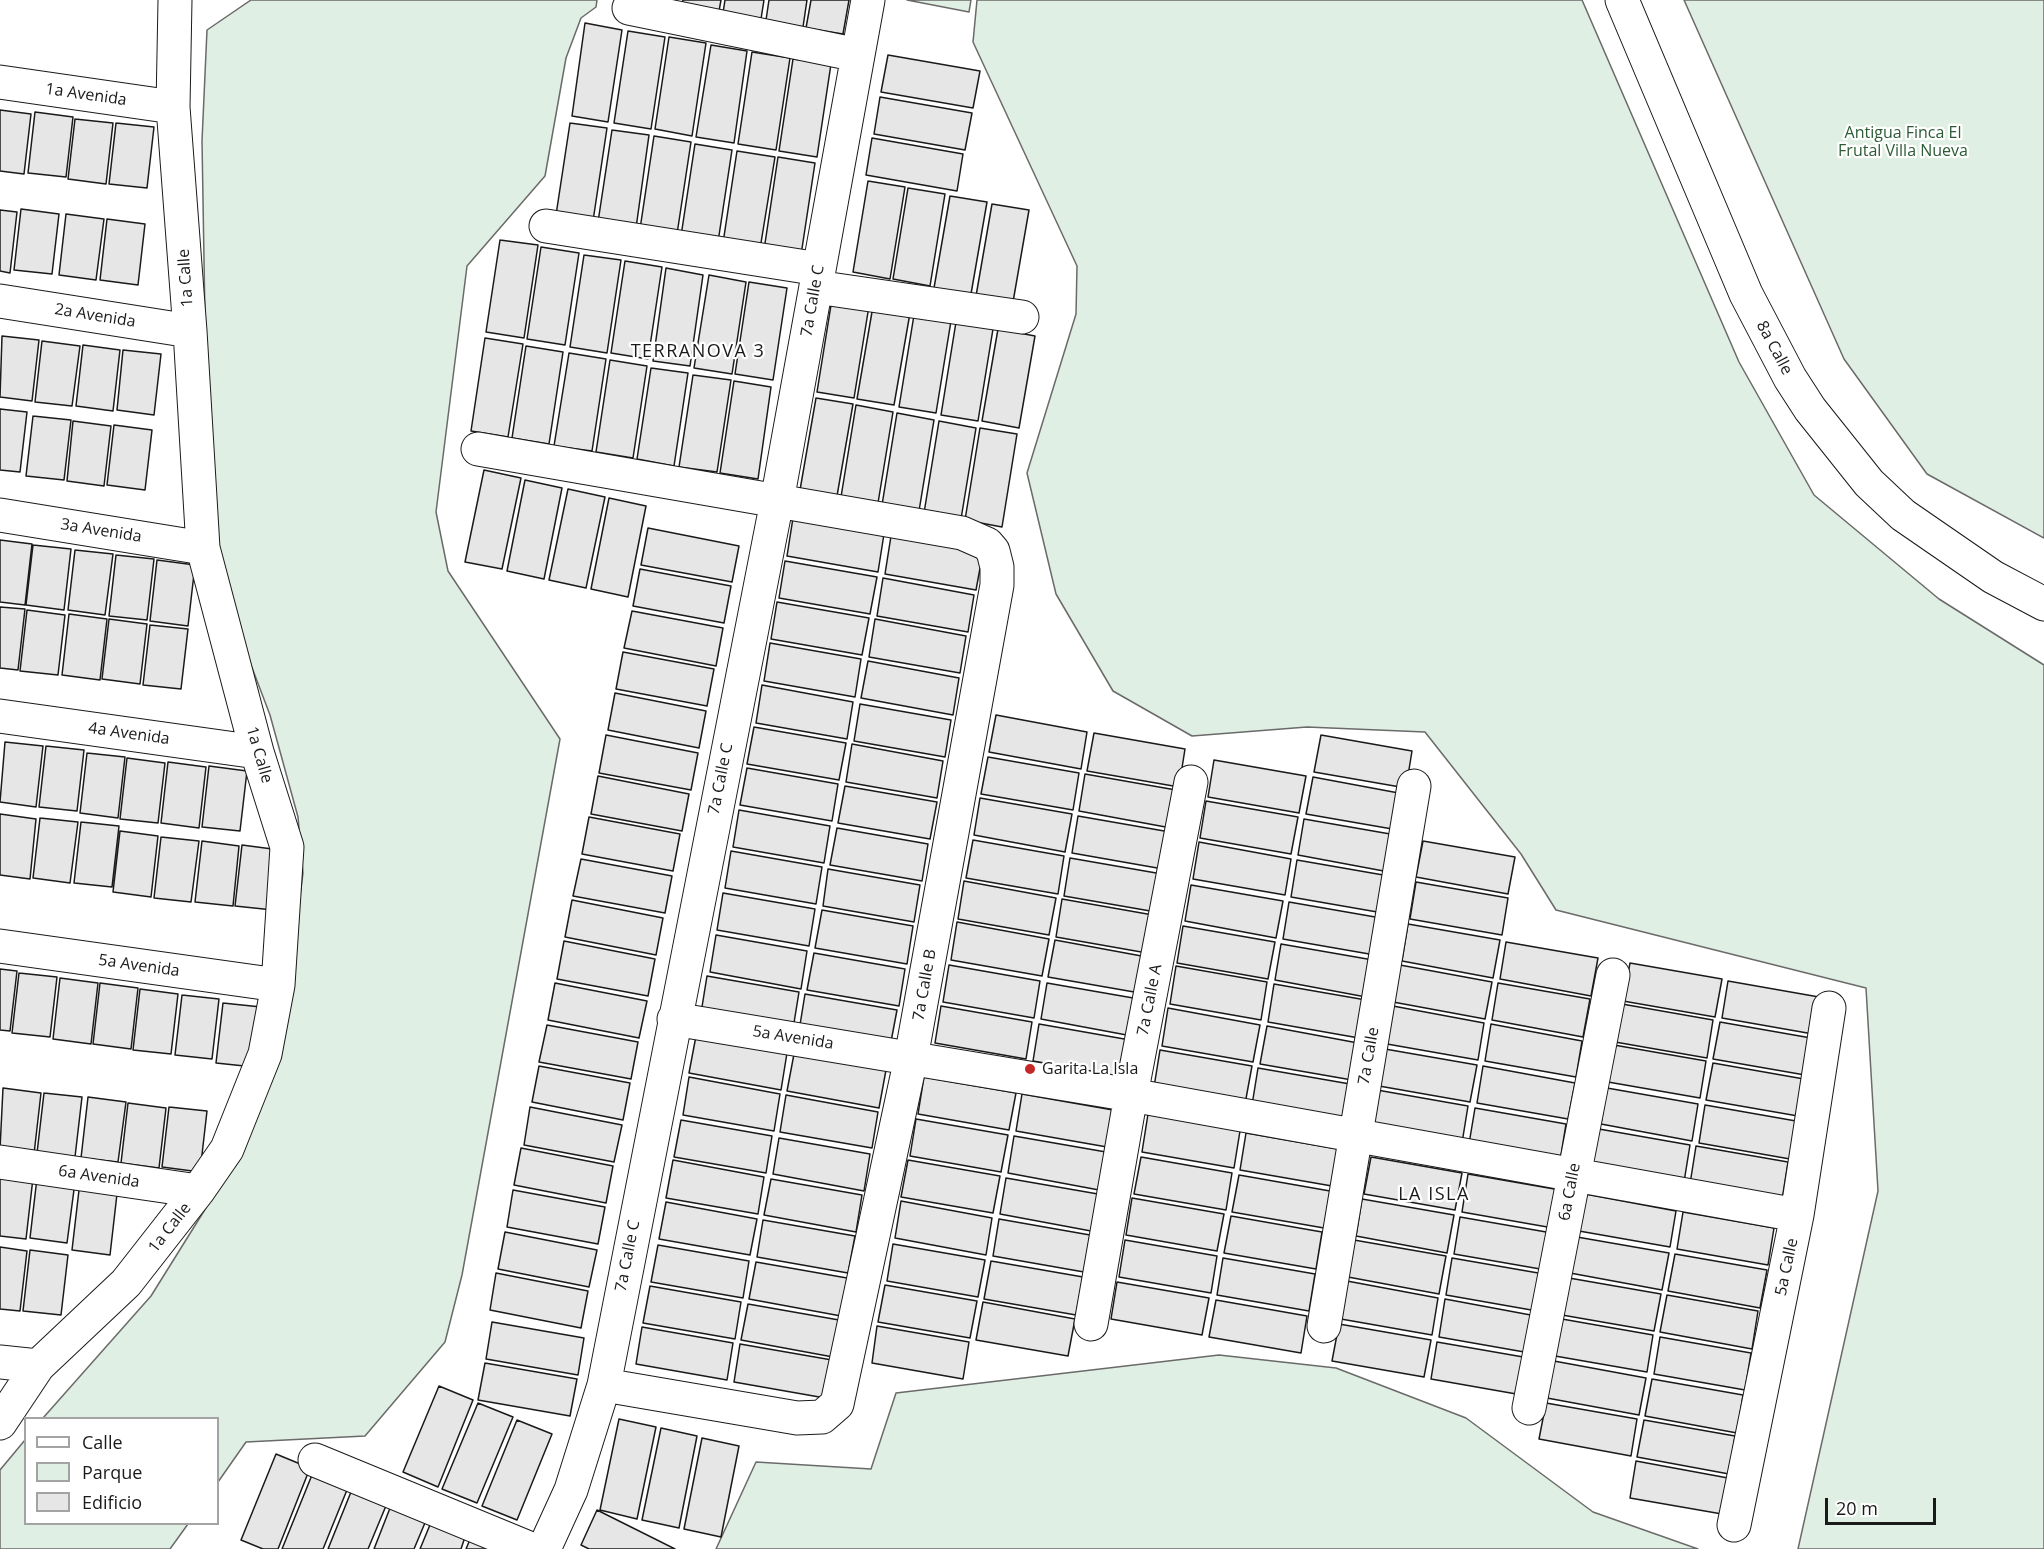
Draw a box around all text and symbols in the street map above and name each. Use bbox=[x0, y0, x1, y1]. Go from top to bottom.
street label: 1a Avenida bbox=[44, 80, 128, 110]
park label: Antigua Finca El Frutal Villa Nueva bbox=[1838, 123, 1968, 161]
street label: 1a Calle bbox=[174, 248, 198, 308]
street label: 7a Calle C bbox=[797, 264, 829, 338]
street label: 2a Avenida bbox=[53, 300, 137, 332]
street label: 8a Calle bbox=[1752, 318, 1796, 378]
district label: TERRANOVA 3 bbox=[631, 341, 765, 363]
street label: 3a Avenida bbox=[59, 515, 143, 547]
street label: 4a Avenida bbox=[87, 719, 171, 749]
street label: 1a Calle bbox=[242, 724, 276, 786]
street label: 7a Calle C bbox=[705, 742, 737, 816]
street label: 7a Calle B bbox=[909, 948, 941, 1022]
street label: 5a Avenida bbox=[97, 951, 181, 981]
street label: 7a Calle A bbox=[1134, 963, 1166, 1037]
street label: 5a Avenida bbox=[751, 1022, 835, 1054]
street label: 7a Calle bbox=[1354, 1026, 1384, 1086]
place label: Garita La Isla bbox=[1042, 1059, 1138, 1079]
marker: Garita La Isla bbox=[1023, 1062, 1037, 1076]
street label: 6a Avenida bbox=[57, 1162, 141, 1192]
street label: 6a Calle bbox=[1555, 1162, 1585, 1222]
district label: LA ISLA bbox=[1398, 1184, 1470, 1206]
street label: 1a Calle bbox=[145, 1199, 195, 1257]
street label: 7a Calle C bbox=[612, 1219, 644, 1293]
street label: 5a Calle bbox=[1772, 1237, 1802, 1297]
legend bbox=[24, 1417, 219, 1525]
text: Calle bbox=[82, 1430, 123, 1454]
text: Parque bbox=[82, 1460, 142, 1484]
scale bar bbox=[1828, 1486, 1939, 1524]
text: Edificio bbox=[82, 1490, 142, 1514]
text: 20 m bbox=[1836, 1496, 1878, 1520]

